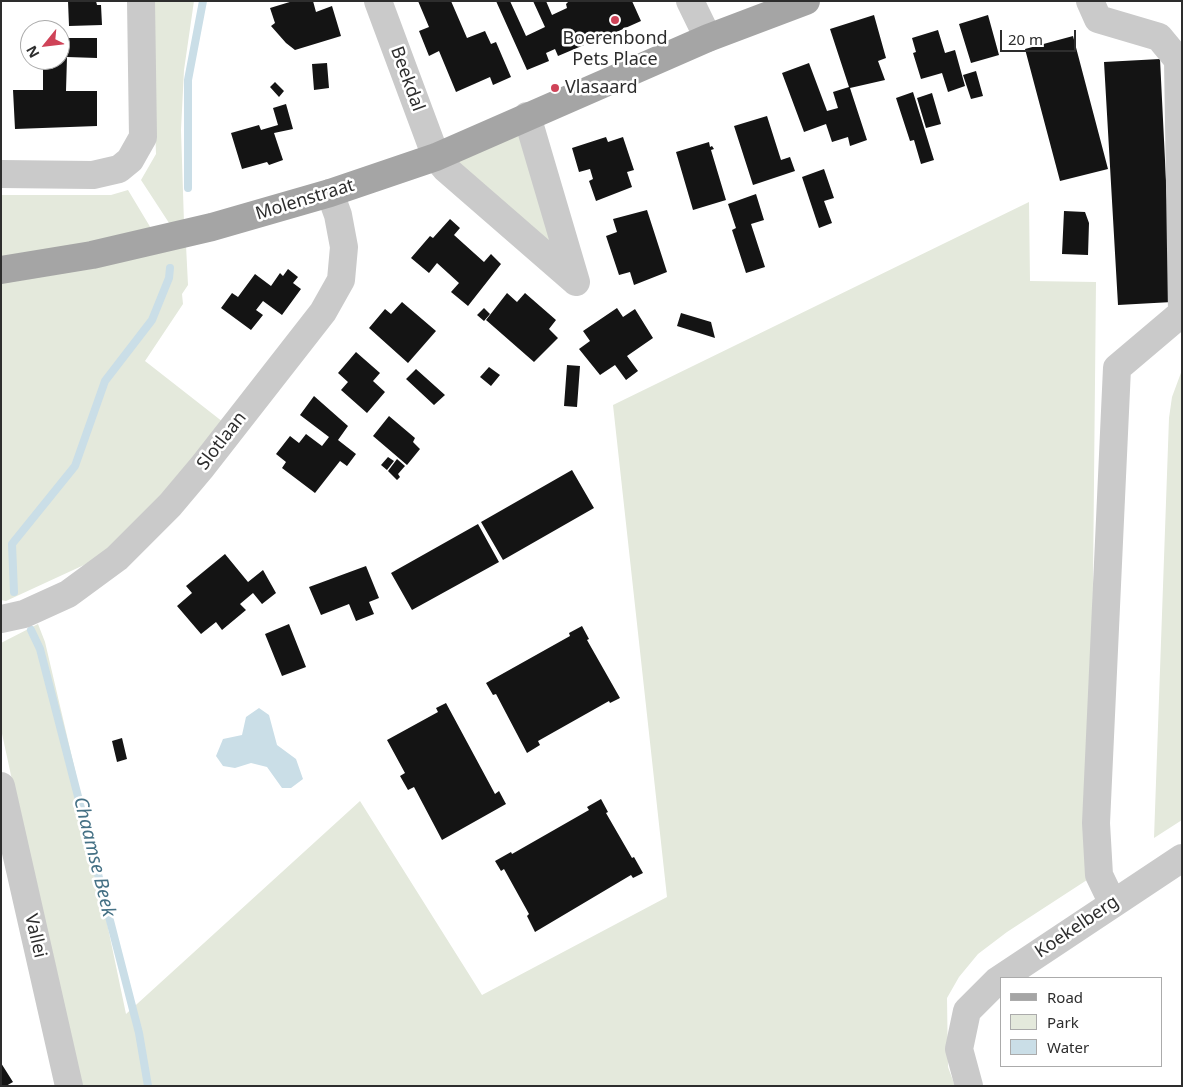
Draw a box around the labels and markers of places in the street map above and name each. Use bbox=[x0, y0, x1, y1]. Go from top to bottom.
marker: Boerenbond Pets Place bbox=[609, 14, 621, 26]
place label: Boerenbond Pets Place bbox=[562, 28, 668, 70]
place label: Vlasaard bbox=[565, 77, 638, 99]
marker: Vlasaard bbox=[549, 82, 561, 94]

